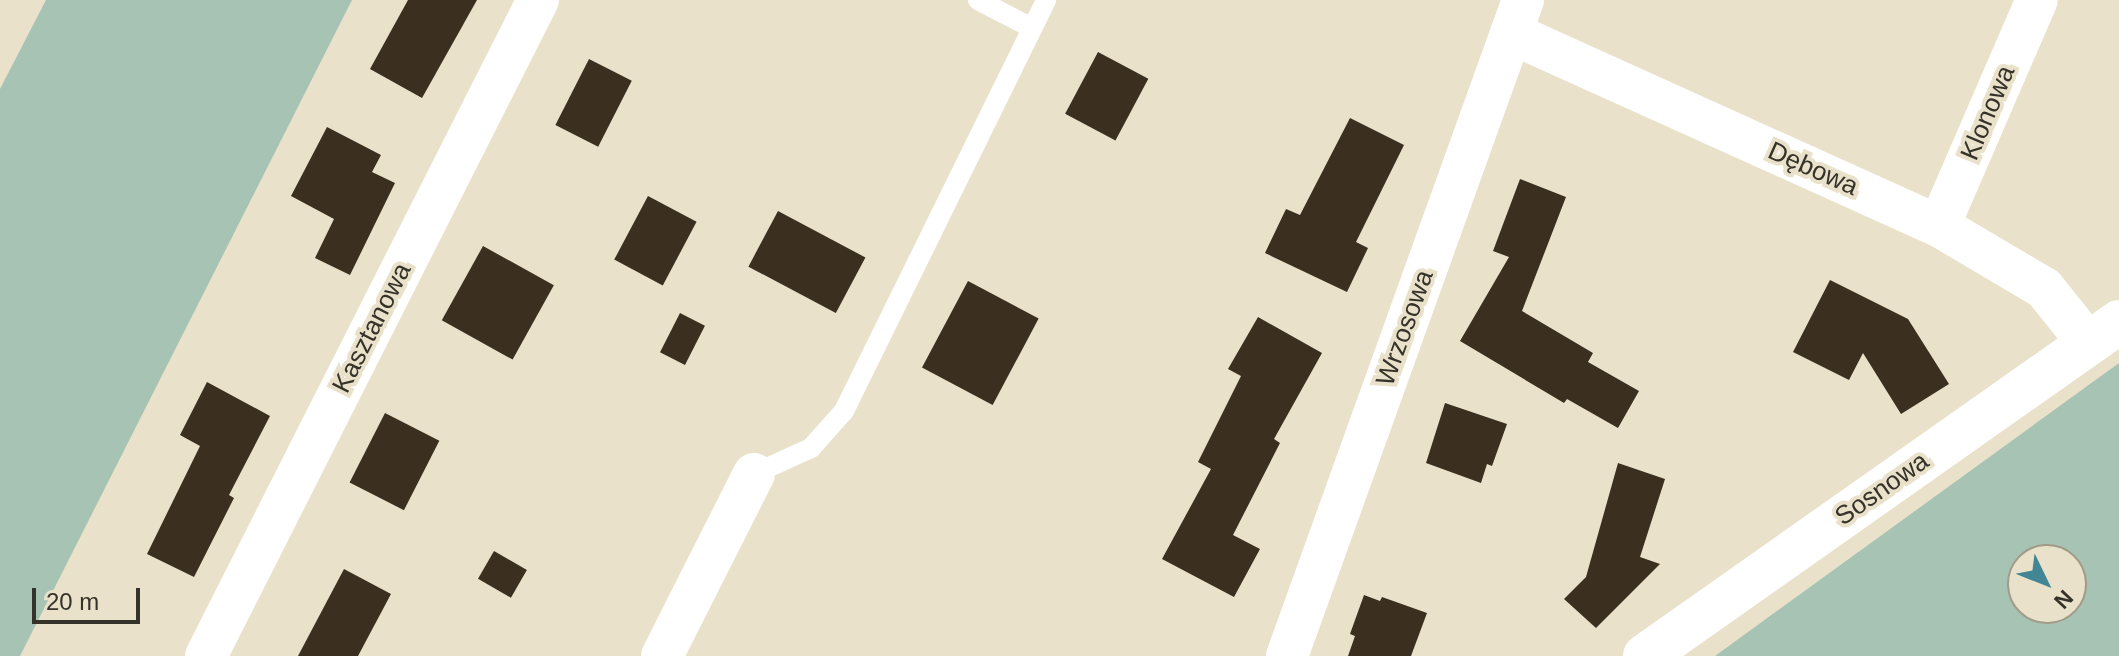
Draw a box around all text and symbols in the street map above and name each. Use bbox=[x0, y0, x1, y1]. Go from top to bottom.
street label: Klonowa bbox=[1954, 61, 2022, 165]
street label: Dębowa bbox=[1763, 135, 1863, 203]
street label: Kasztanowa bbox=[326, 258, 418, 398]
street label: Wrzosowa bbox=[1370, 266, 1440, 390]
street label: Sosnowa bbox=[1829, 446, 1935, 532]
north arrow bbox=[2007, 544, 2087, 624]
scale bar bbox=[36, 572, 144, 622]
text: N bbox=[2049, 585, 2078, 614]
text: 20 m bbox=[46, 588, 99, 615]

